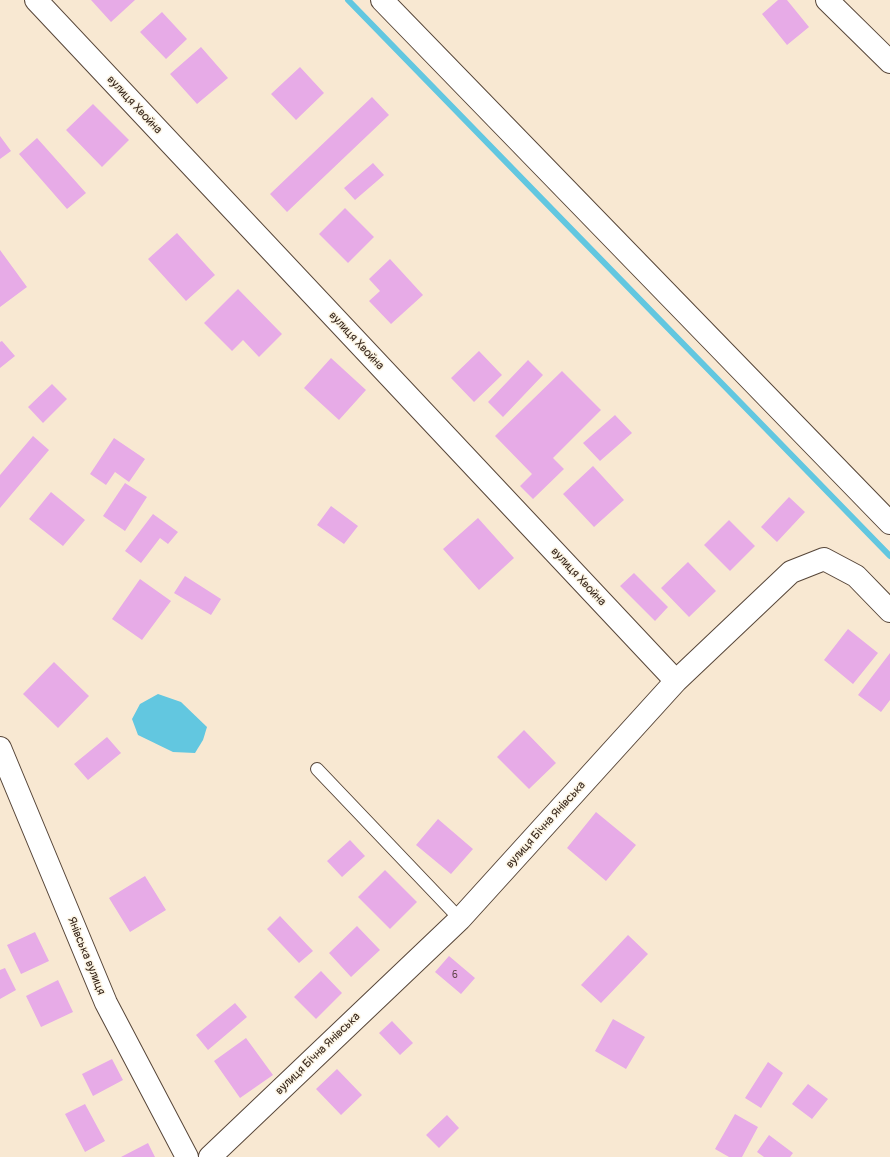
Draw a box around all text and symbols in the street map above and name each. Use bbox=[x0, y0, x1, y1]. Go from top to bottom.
street label: вулиця Хвойна bbox=[103, 73, 165, 137]
street label: вулиця Хвойна bbox=[325, 309, 387, 373]
street label: вулиця Хвойна bbox=[547, 545, 609, 609]
street label: вулиця Бічна Янівська bbox=[503, 778, 589, 872]
street label: Янівська вулиця bbox=[64, 915, 108, 997]
house number: 6 bbox=[452, 969, 458, 981]
street label: вулиця Бічна Янівська bbox=[273, 1010, 363, 1098]

